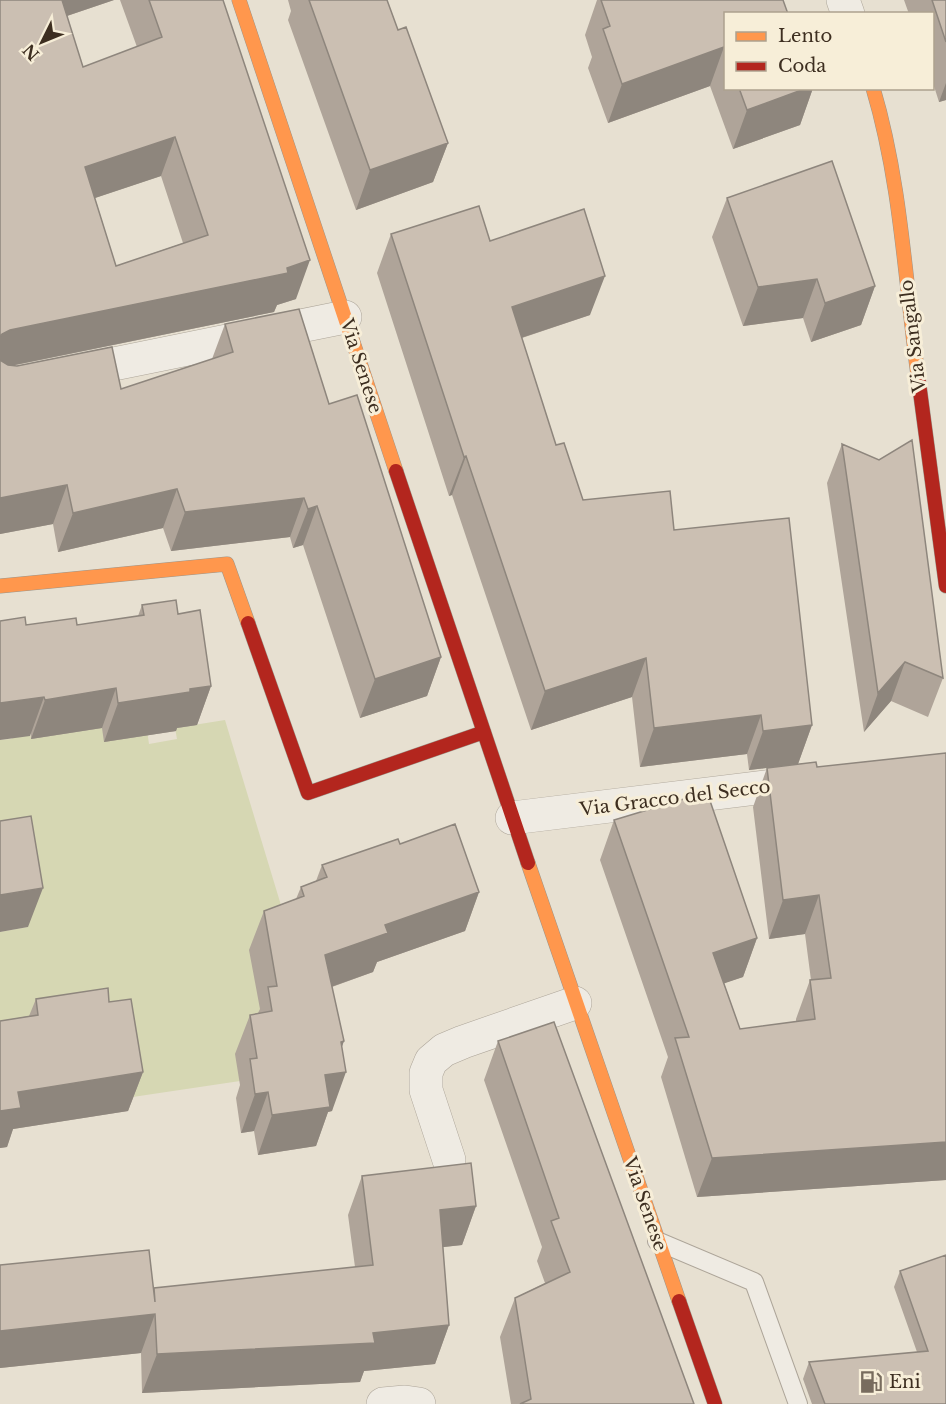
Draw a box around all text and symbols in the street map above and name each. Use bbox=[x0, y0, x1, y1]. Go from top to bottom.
north arrow bbox=[12, 12, 72, 72]
legend bbox=[724, 12, 934, 90]
text: Lento bbox=[778, 25, 832, 47]
text: N bbox=[19, 40, 43, 65]
text: Coda bbox=[778, 55, 826, 77]
street label: Via Sangallo bbox=[895, 278, 931, 395]
street label: Via Senese bbox=[335, 315, 387, 416]
street label: Via Gracco del Secco bbox=[577, 775, 772, 821]
street label: Via Senese bbox=[618, 1153, 671, 1254]
fuel station icon: Eni bbox=[858, 1369, 884, 1395]
place label: Eni bbox=[889, 1371, 921, 1393]

